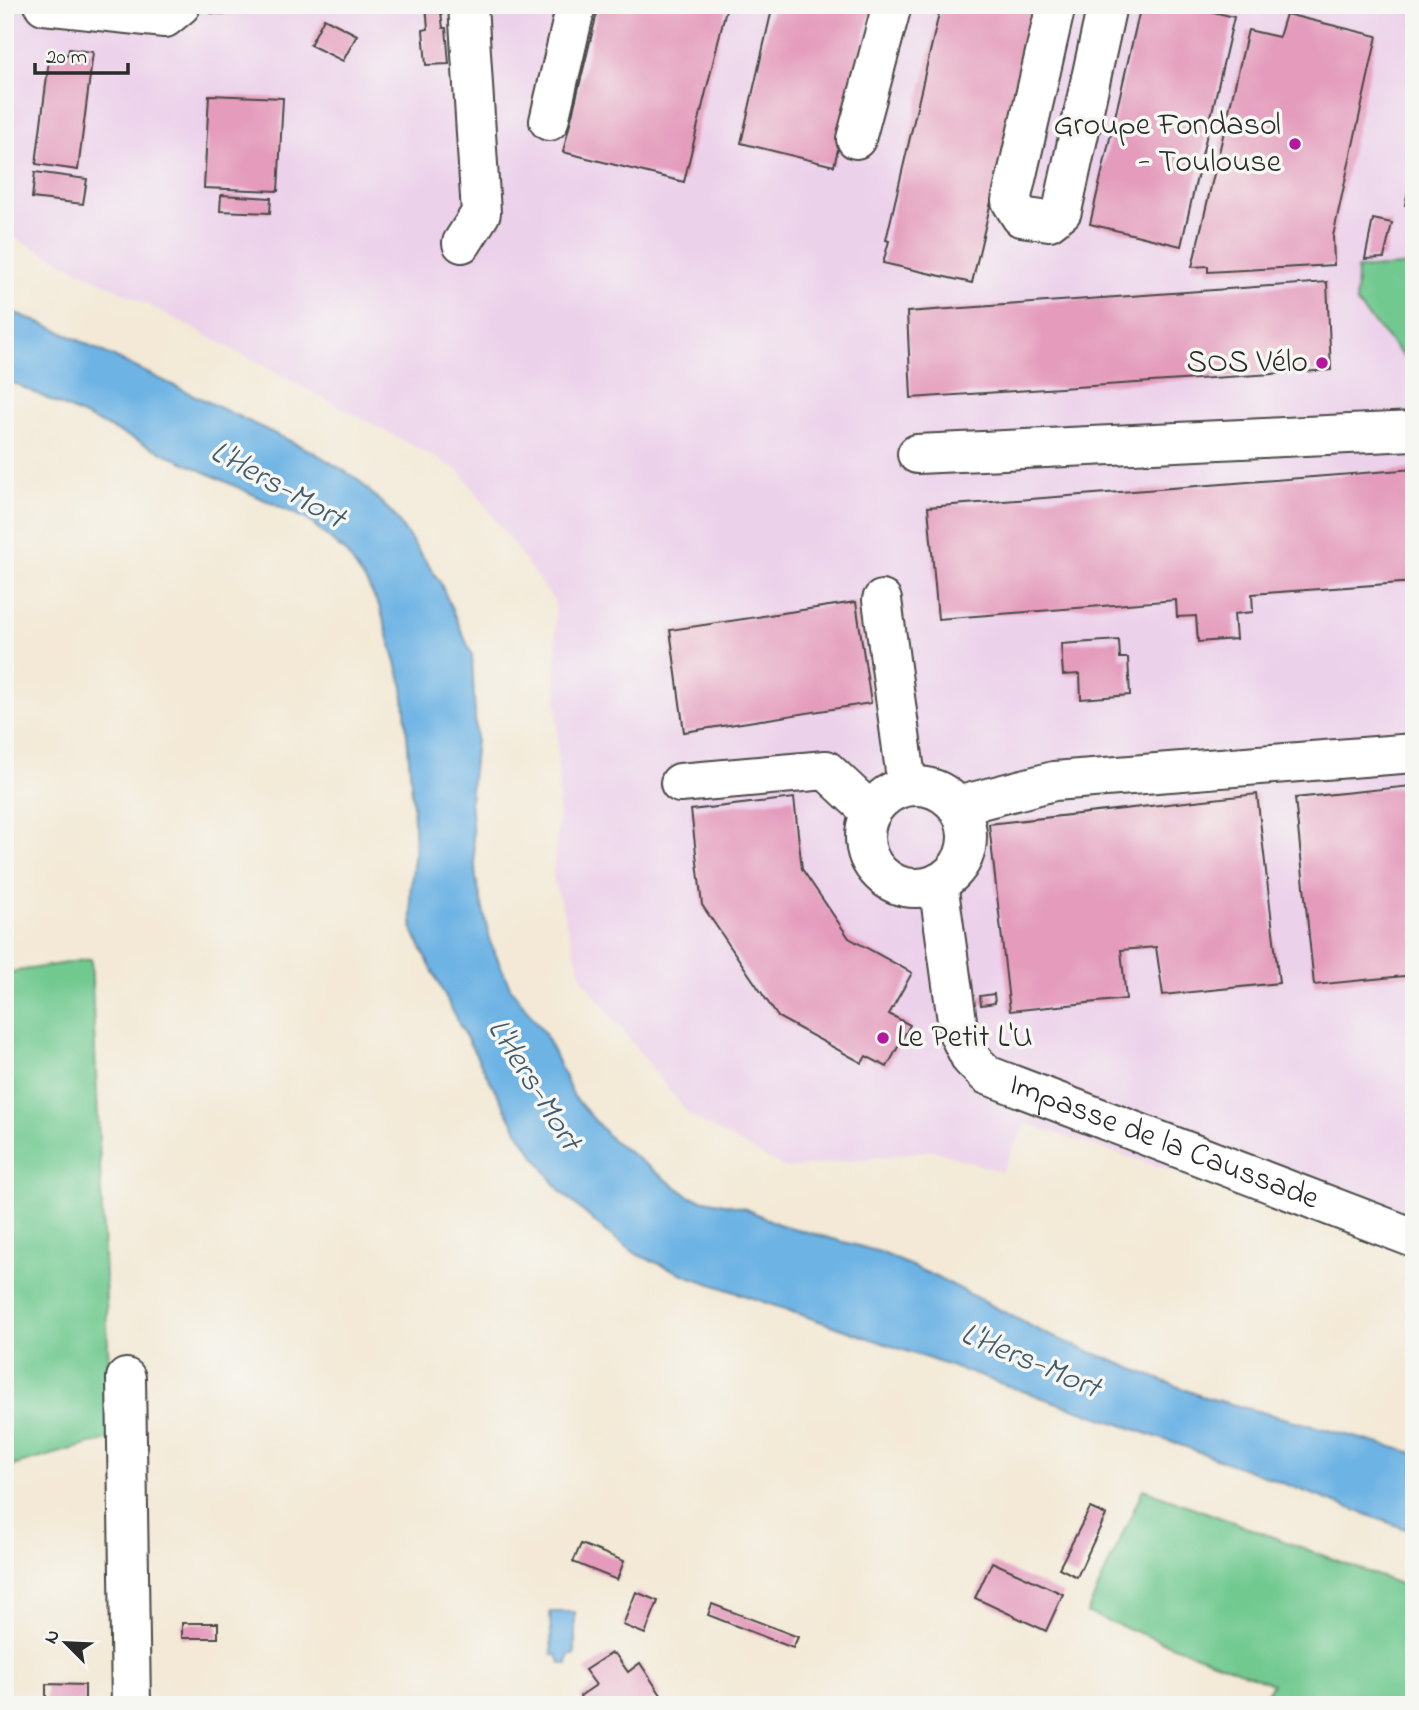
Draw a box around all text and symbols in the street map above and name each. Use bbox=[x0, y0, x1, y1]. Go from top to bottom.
scale bar bbox=[35, 32, 128, 76]
text: 20 m bbox=[46, 43, 87, 73]
place label: Groupe Fondasol - Toulouse bbox=[1054, 103, 1282, 187]
marker: Groupe Fondasol - Toulouse bbox=[1287, 136, 1303, 152]
place label: SOS Vélo bbox=[1186, 340, 1308, 387]
marker: SOS Vélo bbox=[1314, 355, 1330, 371]
water label: L'Hers-Mort bbox=[201, 429, 356, 544]
water label: L'Hers-Mort bbox=[474, 1010, 594, 1163]
place label: Le Petit L'U bbox=[897, 1015, 1033, 1062]
marker: Le Petit L'U bbox=[875, 1030, 891, 1046]
street label: Impasse de la Caussade bbox=[1002, 1062, 1326, 1223]
water label: L'Hers-Mort bbox=[953, 1311, 1110, 1414]
north arrow bbox=[32, 1608, 102, 1678]
text: N bbox=[38, 1626, 68, 1648]

